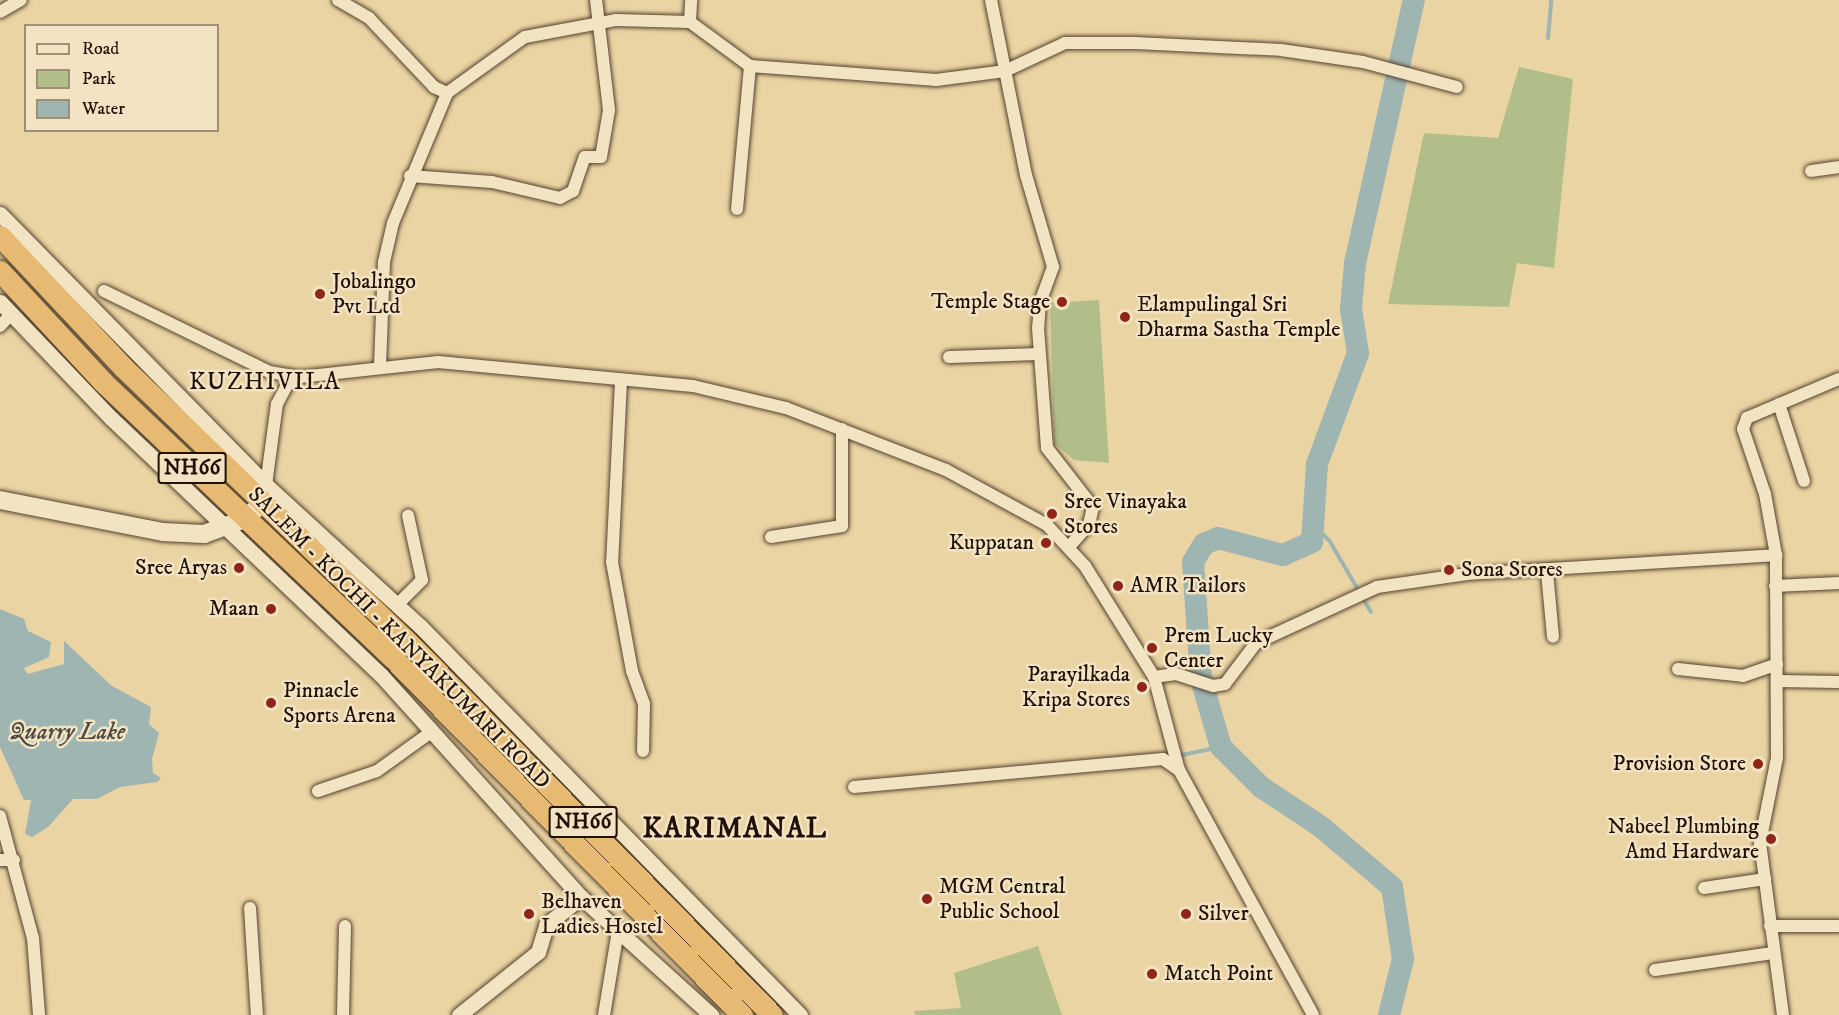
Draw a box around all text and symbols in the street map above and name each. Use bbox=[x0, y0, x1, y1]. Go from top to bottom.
legend bbox=[24, 24, 219, 132]
text: Road bbox=[82, 38, 119, 60]
text: Park bbox=[82, 68, 116, 90]
text: Water bbox=[82, 98, 125, 120]
place label: Jobalingo Pvt Ltd bbox=[332, 268, 416, 320]
marker: Jobalingo Pvt Ltd bbox=[313, 287, 327, 301]
place label: Temple Stage bbox=[931, 289, 1050, 315]
place label: Elampulingal Sri Dharma Sastha Temple bbox=[1137, 291, 1340, 342]
marker: Temple Stage bbox=[1055, 295, 1069, 309]
marker: Elampulingal Sri Dharma Sastha Temple bbox=[1118, 310, 1132, 324]
district label: KUZHIVILA bbox=[189, 369, 341, 397]
road number: NH66 bbox=[158, 450, 226, 486]
street label: SALEM - KOCHI - KANYAKUMARI ROAD bbox=[242, 481, 556, 795]
place label: Sree Vinayaka Stores bbox=[1064, 488, 1187, 540]
marker: Sree Vinayaka Stores bbox=[1045, 507, 1059, 521]
place label: Kuppatan bbox=[949, 530, 1034, 556]
marker: Kuppatan bbox=[1039, 536, 1053, 550]
place label: Sree Aryas bbox=[135, 555, 227, 581]
place label: Sona Stores bbox=[1461, 557, 1563, 583]
marker: Sree Aryas bbox=[232, 561, 246, 575]
marker: Sona Stores bbox=[1442, 563, 1456, 577]
place label: AMR Tailors bbox=[1130, 573, 1246, 599]
marker: AMR Tailors bbox=[1111, 579, 1125, 593]
place label: Maan bbox=[209, 596, 259, 622]
marker: Maan bbox=[264, 602, 278, 616]
place label: Prem Lucky Center bbox=[1164, 622, 1273, 674]
marker: Prem Lucky Center bbox=[1145, 641, 1159, 655]
place label: Parayilkada Kripa Stores bbox=[1022, 661, 1130, 712]
place label: Pinnacle Sports Arena bbox=[283, 677, 396, 728]
marker: Parayilkada Kripa Stores bbox=[1135, 680, 1149, 694]
marker: Pinnacle Sports Arena bbox=[264, 696, 278, 710]
water label: Quarry Lake bbox=[9, 719, 125, 747]
place label: Provision Store bbox=[1613, 751, 1746, 777]
marker: Provision Store bbox=[1751, 757, 1765, 771]
road number: NH66 bbox=[548, 804, 618, 840]
district label: KARIMANAL bbox=[643, 812, 827, 846]
place label: Nabeel Plumbing Amd Hardware bbox=[1608, 813, 1759, 864]
marker: Nabeel Plumbing Amd Hardware bbox=[1764, 832, 1778, 846]
place label: MGM Central Public School bbox=[939, 873, 1065, 924]
place label: Belhaven Ladies Hostel bbox=[541, 888, 663, 939]
marker: MGM Central Public School bbox=[920, 892, 934, 906]
place label: Silver bbox=[1198, 901, 1249, 927]
marker: Belhaven Ladies Hostel bbox=[522, 907, 536, 921]
marker: Silver bbox=[1179, 907, 1193, 921]
place label: Match Point bbox=[1164, 961, 1273, 987]
marker: Match Point bbox=[1145, 967, 1159, 981]

